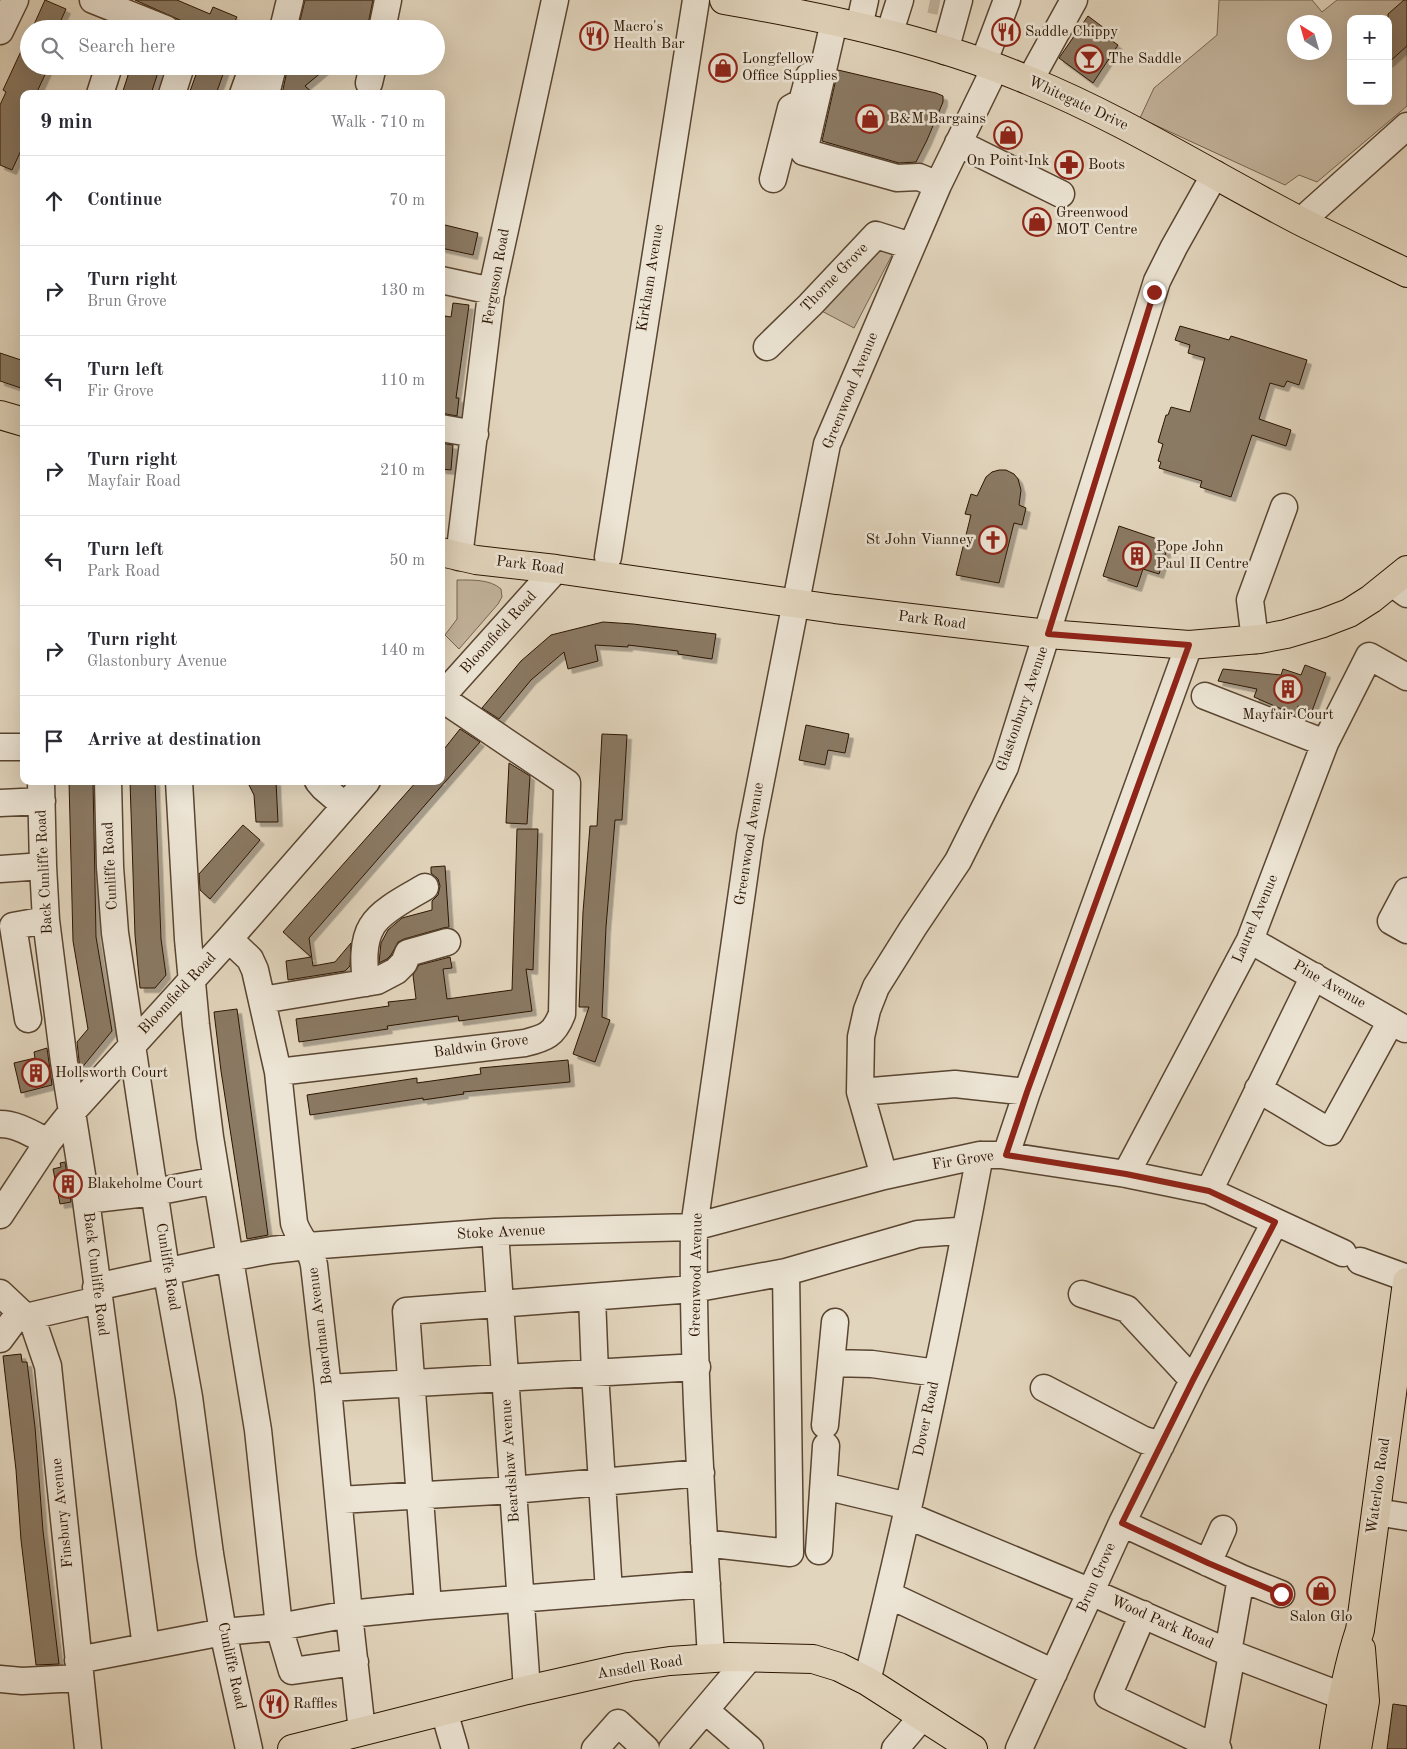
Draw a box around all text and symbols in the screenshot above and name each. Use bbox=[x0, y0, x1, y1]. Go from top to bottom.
north arrow bbox=[1287, 15, 1332, 60]
map controls bbox=[1347, 15, 1392, 105]
button: + bbox=[1347, 15, 1392, 60]
restaurant icon: Saddle Chippy bbox=[991, 17, 1021, 47]
search box bbox=[20, 20, 445, 75]
place label: Macro's Health Bar bbox=[613, 20, 685, 52]
restaurant icon: Macro's Health Bar bbox=[579, 21, 609, 51]
place label: Saddle Chippy bbox=[1025, 25, 1118, 40]
icon: search bbox=[38, 34, 66, 62]
text: Search here bbox=[78, 38, 175, 57]
bar icon: The Saddle bbox=[1074, 44, 1104, 74]
place label: Longfellow Office Supplies bbox=[742, 52, 837, 84]
place label: The Saddle bbox=[1108, 52, 1181, 67]
shop icon: Longfellow Office Supplies bbox=[708, 53, 738, 83]
button: − bbox=[1347, 60, 1392, 105]
street label: Whitegate Drive bbox=[1026, 74, 1130, 134]
shop icon: B&M Bargains bbox=[855, 104, 885, 134]
text: 9 min bbox=[40, 112, 93, 133]
place label: B&M Bargains bbox=[889, 112, 986, 127]
text: Walk · 710 m bbox=[330, 115, 425, 131]
shop icon: On Point Ink bbox=[993, 120, 1023, 150]
pharmacy icon: Boots bbox=[1054, 150, 1084, 180]
place label: On Point Ink bbox=[966, 154, 1050, 169]
place label: Boots bbox=[1088, 158, 1125, 173]
icon: ahead bbox=[40, 187, 68, 215]
text: Continue bbox=[87, 191, 162, 210]
text: 70 m bbox=[389, 193, 425, 209]
place label: Greenwood MOT Centre bbox=[1056, 206, 1137, 238]
shop icon: Greenwood MOT Centre bbox=[1022, 207, 1052, 237]
street label: Kirkham Avenue bbox=[635, 223, 667, 333]
street label: Ferguson Road bbox=[481, 227, 513, 327]
street label: Thorne Grove bbox=[798, 241, 872, 315]
text: Turn right bbox=[87, 271, 177, 290]
icon: right bbox=[40, 277, 68, 305]
route end bbox=[1143, 281, 1166, 304]
text: 130 m bbox=[380, 283, 425, 299]
text: Brun Grove bbox=[87, 294, 167, 310]
street label: Greenwood Avenue bbox=[821, 330, 881, 451]
text: Turn left bbox=[87, 361, 164, 380]
icon: left bbox=[40, 367, 68, 395]
text: 110 m bbox=[380, 373, 425, 389]
text: Fir Grove bbox=[87, 384, 154, 400]
text: Turn right bbox=[87, 451, 177, 470]
icon: right bbox=[40, 457, 68, 485]
text: 210 m bbox=[380, 463, 425, 479]
text: Mayfair Road bbox=[87, 474, 181, 490]
church icon: St John Vianney bbox=[978, 525, 1008, 555]
place label: St John Vianney bbox=[866, 533, 974, 548]
place label: Pope John Paul II Centre bbox=[1156, 540, 1249, 572]
text: Turn left bbox=[87, 541, 164, 560]
building icon: Pope John Paul II Centre bbox=[1122, 541, 1152, 571]
icon: left bbox=[40, 547, 68, 575]
text: 50 m bbox=[389, 553, 425, 569]
street label: Park Road bbox=[495, 554, 565, 578]
text: Park Road bbox=[87, 564, 160, 580]
street label: Bloomfield Road bbox=[458, 589, 540, 677]
street label: Park Road bbox=[897, 609, 967, 633]
text: Turn right bbox=[87, 631, 177, 650]
icon: right bbox=[40, 637, 68, 665]
text: 140 m bbox=[380, 643, 425, 659]
street label: Glastonbury Avenue bbox=[995, 644, 1051, 773]
text: Glastonbury Avenue bbox=[87, 654, 227, 670]
building icon: Mayfair Court bbox=[1273, 674, 1303, 704]
place label: Mayfair Court bbox=[1242, 708, 1334, 723]
icon: arrive bbox=[40, 727, 68, 755]
text: Arrive at destination bbox=[87, 731, 261, 750]
street label: Greenwood Avenue bbox=[733, 781, 767, 907]
street label: Back Cunliffe Road bbox=[34, 809, 56, 935]
street label: Cunliffe Road bbox=[101, 821, 121, 911]
street label: Laurel Avenue bbox=[1231, 873, 1281, 965]
street label: Bloomfield Road bbox=[137, 950, 220, 1038]
street label: Pine Avenue bbox=[1290, 958, 1368, 1012]
street label: Baldwin Grove bbox=[433, 1033, 529, 1061]
building icon: Hollsworth Court bbox=[21, 1058, 51, 1088]
place label: Hollsworth Court bbox=[55, 1066, 168, 1081]
street label: Fir Grove bbox=[931, 1149, 995, 1173]
building icon: Blakeholme Court bbox=[53, 1169, 83, 1199]
place label: Blakeholme Court bbox=[87, 1177, 203, 1192]
street label: Back Cunliffe Road bbox=[80, 1211, 110, 1337]
street label: Greenwood Avenue bbox=[688, 1213, 706, 1337]
street label: Cunliffe Road bbox=[153, 1222, 181, 1312]
street label: Stoke Avenue bbox=[456, 1223, 546, 1243]
street label: Boardman Avenue bbox=[306, 1266, 336, 1386]
street label: Dover Road bbox=[912, 1380, 942, 1458]
street label: Beardshaw Avenue bbox=[499, 1399, 523, 1523]
street label: Waterloo Road bbox=[1365, 1437, 1393, 1535]
street label: Finsbury Avenue bbox=[50, 1457, 76, 1569]
street label: Brun Grove bbox=[1075, 1541, 1119, 1615]
shop icon: Salon Glo bbox=[1306, 1576, 1336, 1606]
route start bbox=[1270, 1583, 1293, 1606]
street label: Wood Park Road bbox=[1109, 1594, 1215, 1652]
place label: Salon Glo bbox=[1290, 1610, 1352, 1625]
street label: Cunliffe Road bbox=[214, 1621, 248, 1711]
street label: Ansdell Road bbox=[596, 1654, 684, 1682]
restaurant icon: Raffles bbox=[259, 1689, 289, 1719]
place label: Raffles bbox=[293, 1697, 337, 1712]

